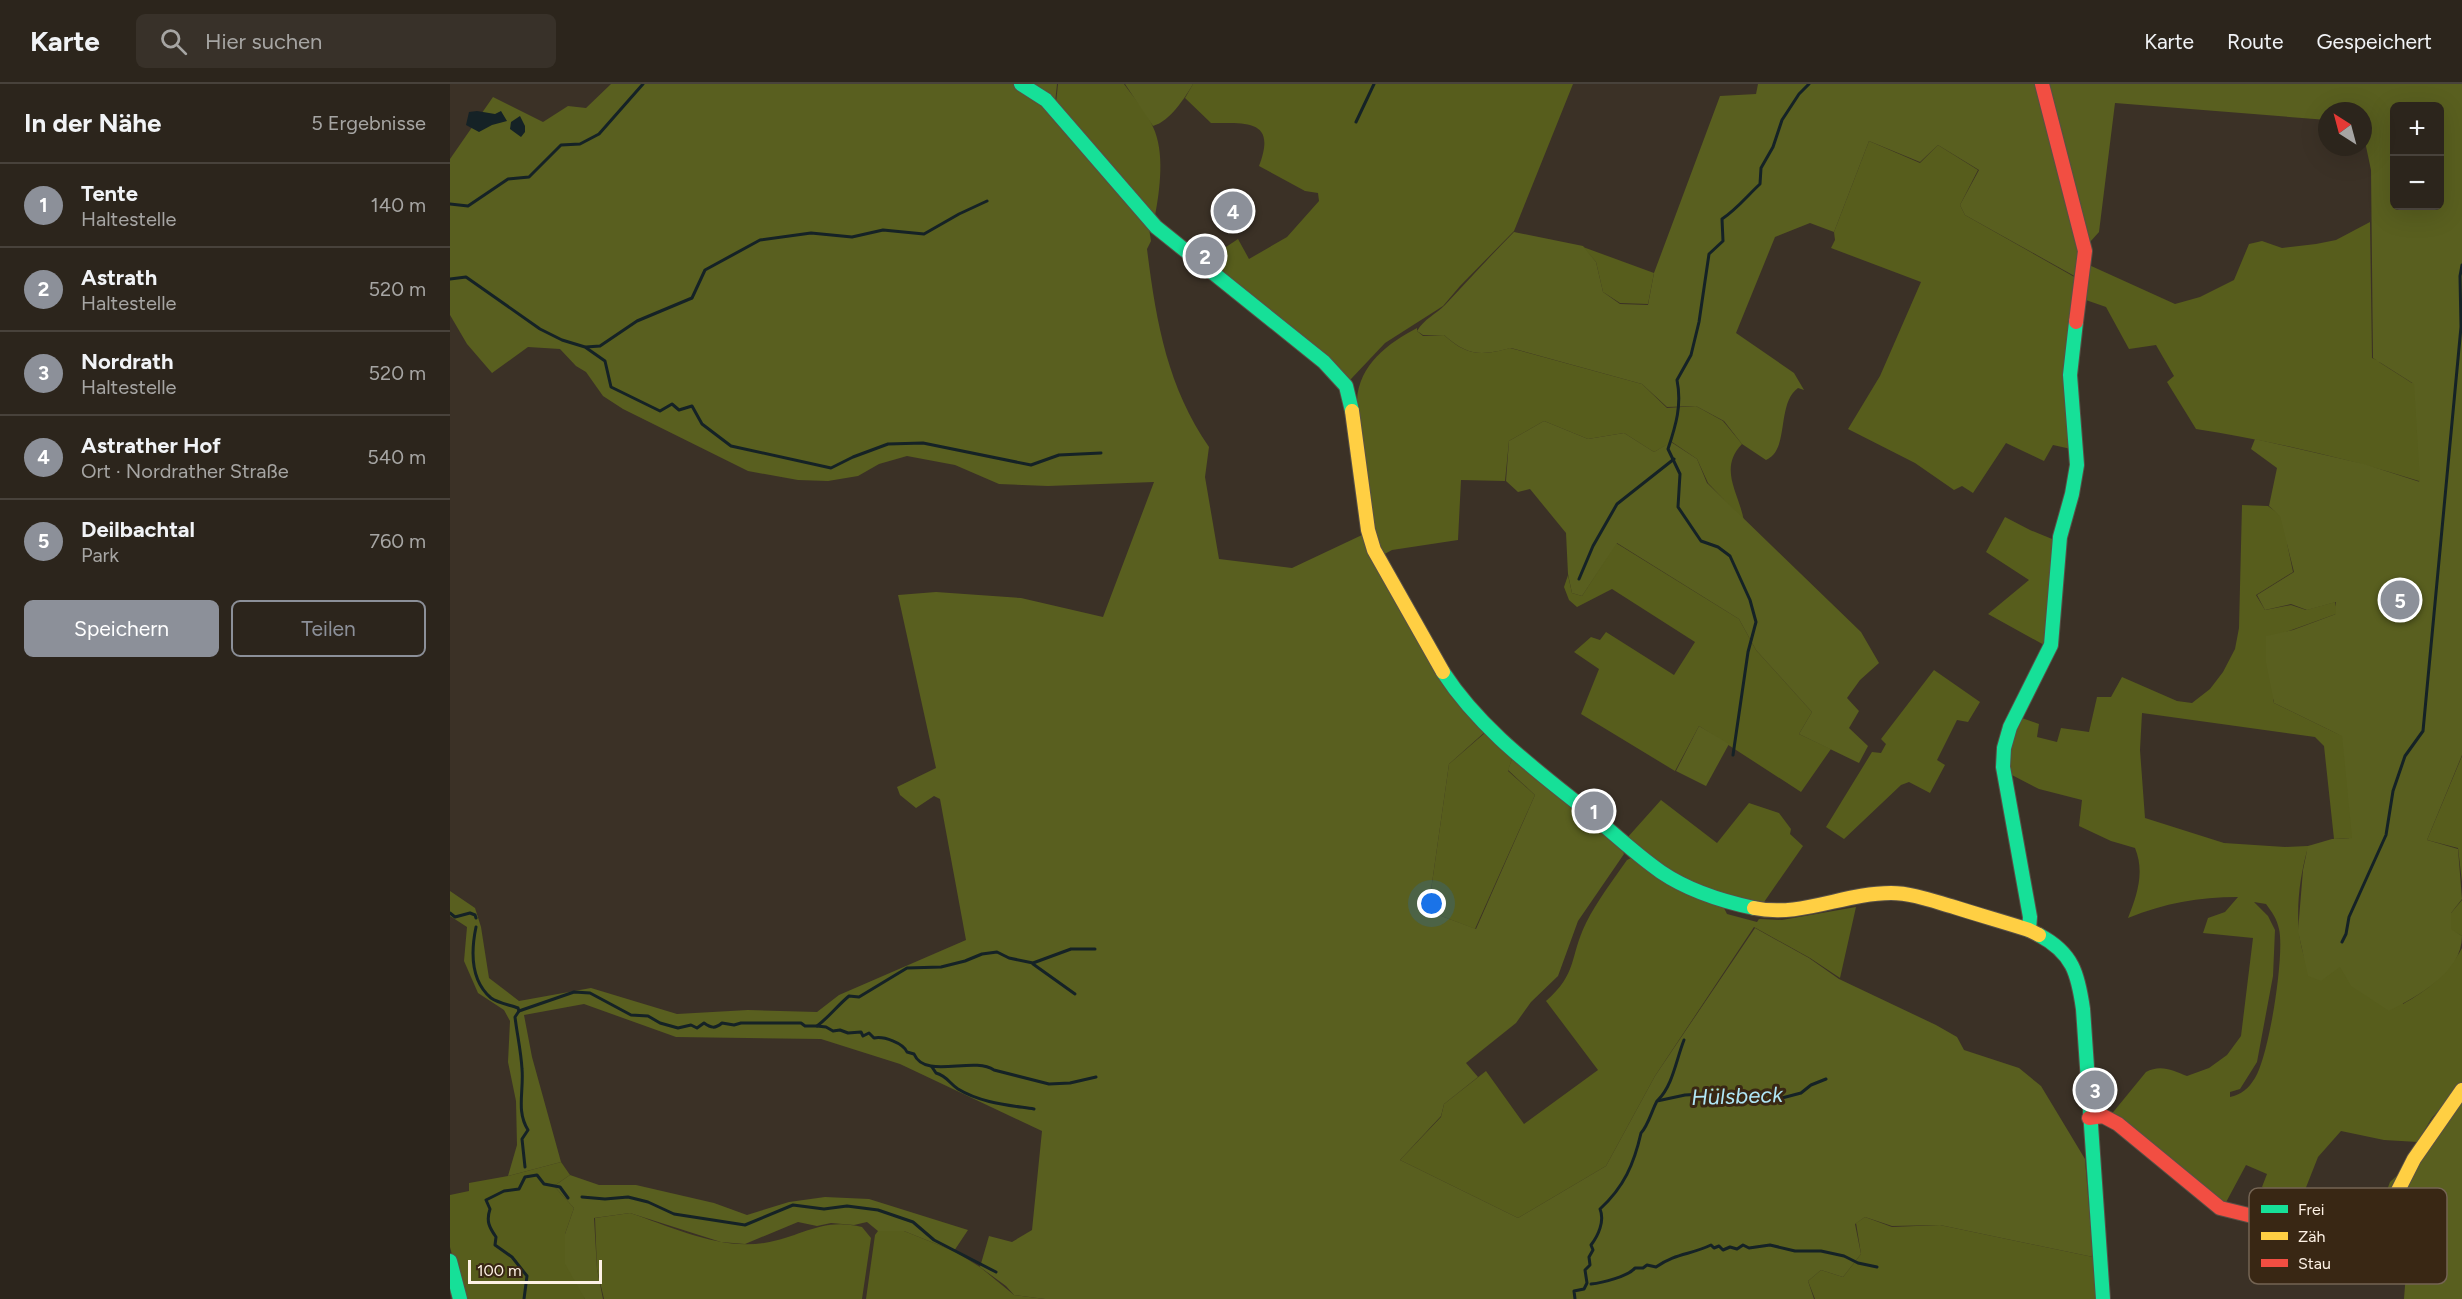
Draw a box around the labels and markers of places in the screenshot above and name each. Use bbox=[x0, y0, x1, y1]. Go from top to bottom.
pin: 4 bbox=[1214, 188, 1252, 234]
pin: 2 bbox=[1186, 234, 1224, 279]
pin: 5 bbox=[2380, 578, 2420, 622]
pin: 1 bbox=[1574, 788, 1614, 834]
pin: 3 bbox=[2076, 1068, 2114, 1112]

